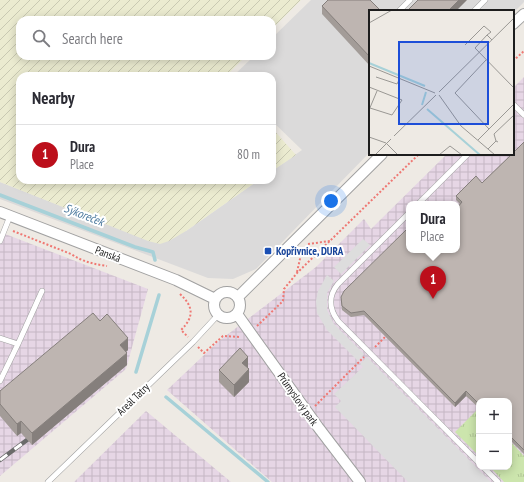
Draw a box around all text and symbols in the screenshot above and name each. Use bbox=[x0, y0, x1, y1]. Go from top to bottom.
inset map bbox=[369, 10, 514, 155]
search box bbox=[16, 16, 276, 60]
icon: search bbox=[30, 27, 52, 49]
text: Search here bbox=[62, 29, 123, 48]
text: Nearby bbox=[32, 87, 75, 109]
text: Dura bbox=[70, 137, 95, 156]
text: 1 bbox=[42, 146, 48, 163]
text: 80 m bbox=[237, 146, 260, 163]
text: Place bbox=[70, 156, 94, 173]
your location bbox=[321, 191, 341, 211]
water label: Sýkoreček bbox=[62, 200, 107, 229]
popup bbox=[406, 201, 460, 253]
text: Dura bbox=[420, 209, 446, 228]
text: Place bbox=[420, 228, 444, 245]
street label: Panská bbox=[93, 243, 123, 265]
place label: Kopřivnice, DURA bbox=[276, 244, 344, 258]
marker: Kopřivnice, DURA bbox=[263, 246, 273, 256]
pin: 1 bbox=[420, 266, 446, 299]
street label: Průmyslový park bbox=[275, 370, 322, 429]
street label: Areál Tatry bbox=[114, 379, 153, 418]
map controls bbox=[476, 398, 512, 470]
button: + bbox=[476, 398, 512, 434]
button: − bbox=[476, 434, 512, 470]

